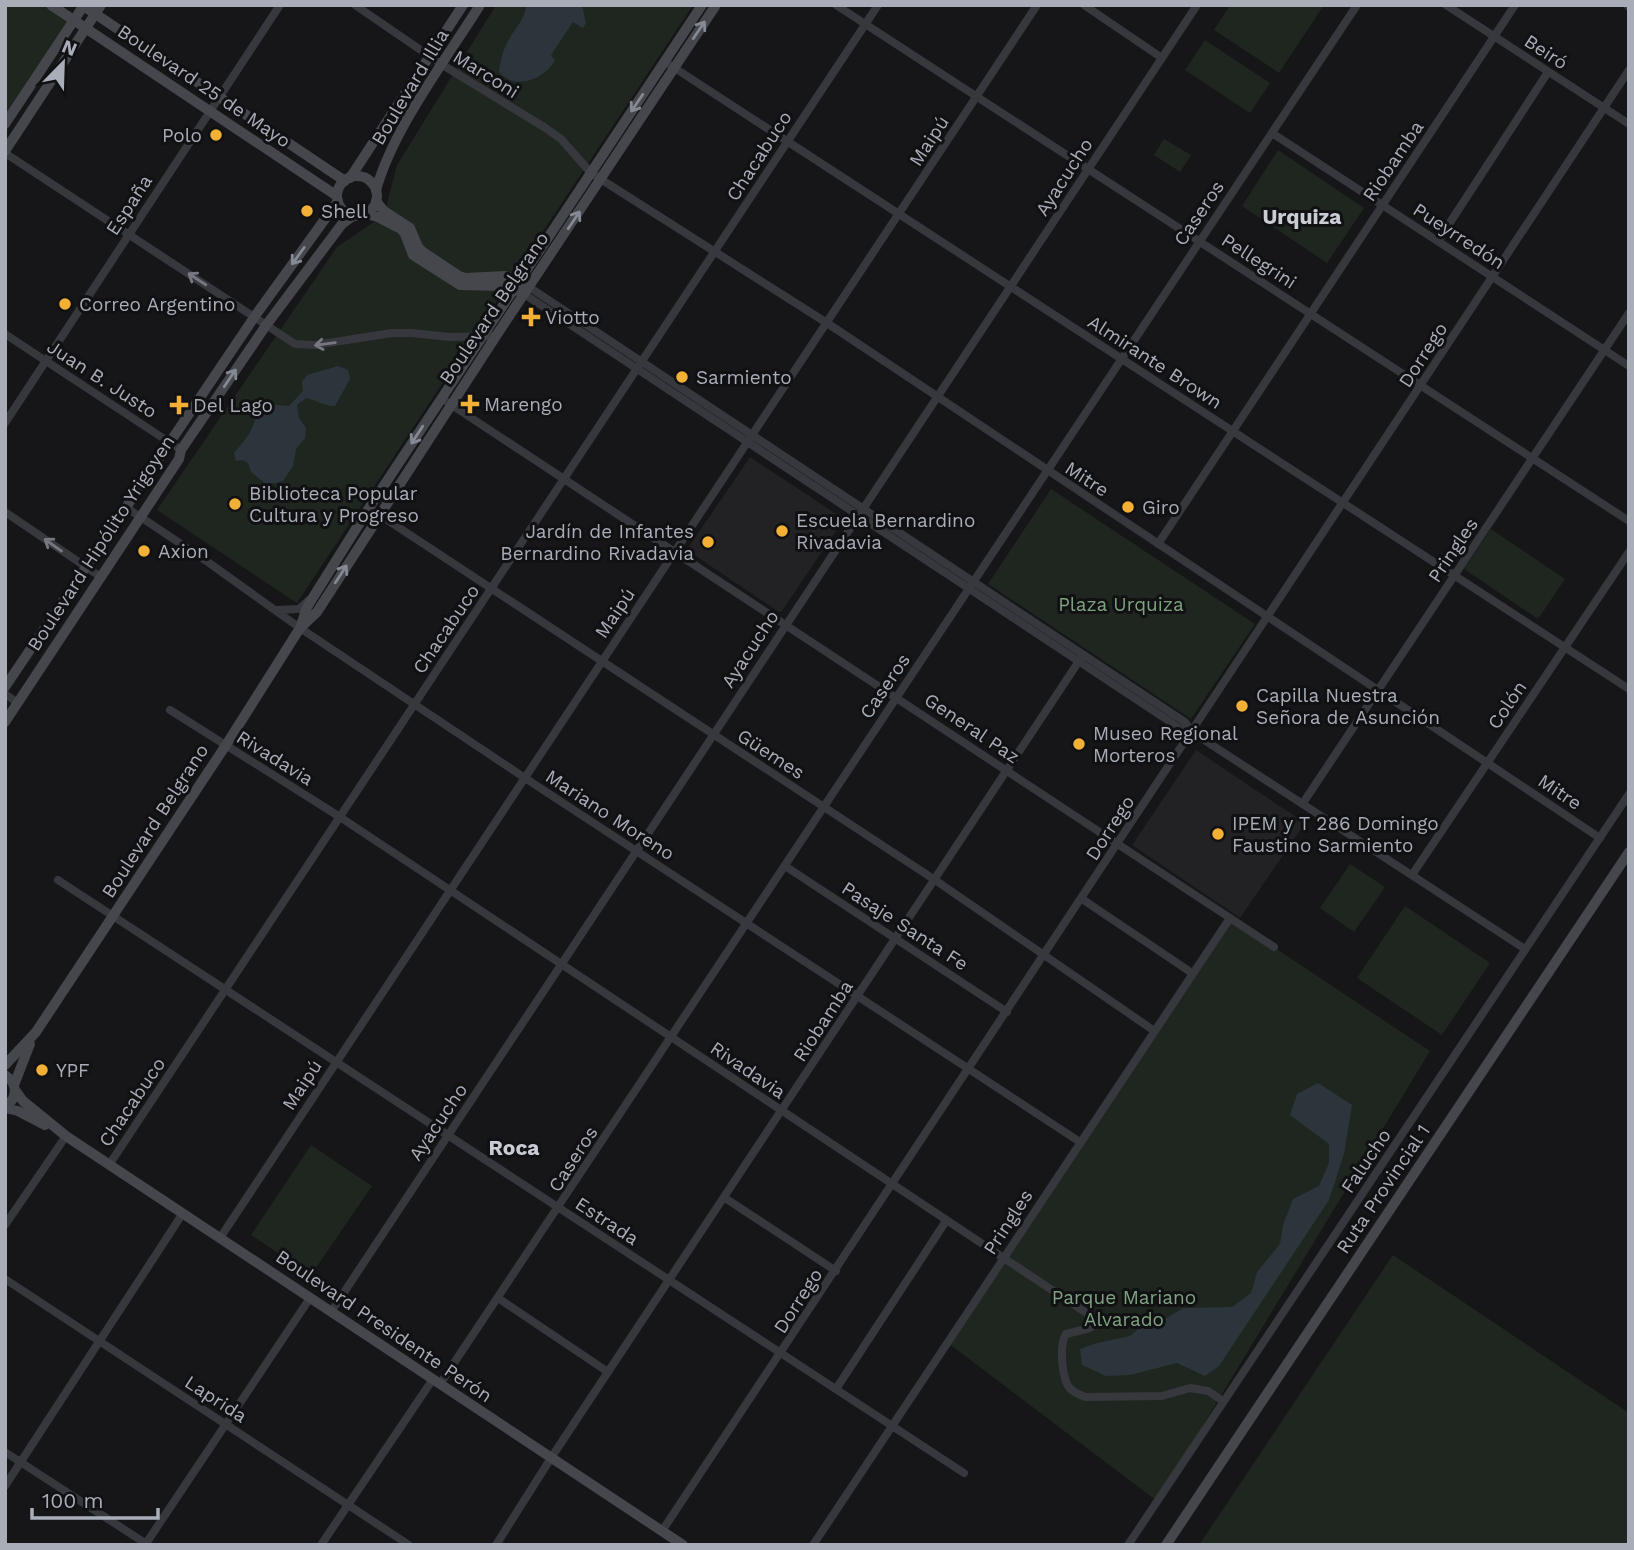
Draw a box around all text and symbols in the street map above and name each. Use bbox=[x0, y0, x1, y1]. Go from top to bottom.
street label: Boulevard 25 de Mayo bbox=[113, 19, 295, 153]
one-way arrow bbox=[692, 21, 707, 40]
street label: Boulevard Illia bbox=[366, 25, 454, 149]
north arrow bbox=[28, 28, 98, 98]
street label: Beiró bbox=[1520, 29, 1572, 75]
text: N bbox=[58, 34, 80, 61]
street label: Marconi bbox=[449, 45, 523, 103]
one-way arrow bbox=[630, 93, 644, 112]
street label: Chacabuco bbox=[721, 107, 797, 205]
street label: Maipú bbox=[904, 111, 954, 171]
street label: Riobamba bbox=[1358, 116, 1429, 206]
place label: Polo bbox=[162, 124, 202, 147]
marker: Polo bbox=[208, 127, 224, 143]
street label: Ayacucho bbox=[1030, 134, 1098, 220]
street label: España bbox=[101, 170, 157, 239]
street label: Caseros bbox=[1169, 176, 1229, 250]
street label: Pueyrredón bbox=[1409, 198, 1509, 274]
place label: Shell bbox=[321, 200, 368, 223]
marker: Shell bbox=[299, 203, 315, 219]
district label: Urquiza bbox=[1262, 204, 1342, 229]
one-way arrow bbox=[567, 211, 581, 230]
street label: Boulevard Belgrano bbox=[434, 227, 554, 389]
street label: Pellegrini bbox=[1217, 228, 1301, 294]
one-way arrow bbox=[291, 246, 305, 265]
one-way arrow bbox=[188, 272, 208, 286]
place label: Correo Argentino bbox=[79, 293, 235, 316]
marker: Correo Argentino bbox=[57, 296, 73, 312]
place label: Viotto bbox=[545, 306, 600, 329]
marker: Viotto bbox=[523, 309, 539, 325]
street label: Almirante Brown bbox=[1084, 310, 1226, 414]
street label: Dorrego bbox=[1394, 318, 1452, 392]
street label: Juan B. Justo bbox=[43, 335, 161, 423]
one-way arrow bbox=[314, 337, 337, 350]
place label: Sarmiento bbox=[696, 366, 792, 389]
one-way arrow bbox=[223, 369, 238, 388]
marker: Sarmiento bbox=[674, 369, 690, 385]
place label: Marengo bbox=[484, 393, 563, 416]
place label: Del Lago bbox=[193, 394, 273, 417]
marker: Marengo bbox=[462, 396, 478, 412]
marker: Del Lago bbox=[171, 397, 187, 413]
one-way arrow bbox=[409, 425, 424, 444]
street label: Boulevard Hipólito Yrigoyen bbox=[23, 431, 179, 655]
street label: Mitre bbox=[1061, 456, 1113, 502]
place label: Biblioteca Popular Cultura y Progreso bbox=[249, 482, 419, 527]
marker: Biblioteca Popular Cultura y Progreso bbox=[227, 496, 243, 512]
place label: Giro bbox=[1142, 496, 1180, 519]
marker: Giro bbox=[1120, 499, 1136, 515]
place label: Escuela Bernardino Rivadavia bbox=[796, 509, 975, 554]
street label: Pringles bbox=[1423, 513, 1483, 587]
place label: Jardín de Infantes Bernardino Rivadavia bbox=[500, 520, 694, 565]
marker: Escuela Bernardino Rivadavia bbox=[774, 523, 790, 539]
marker: Jardín de Infantes Bernardino Rivadavia bbox=[700, 534, 716, 550]
one-way arrow bbox=[44, 538, 63, 552]
place label: Axion bbox=[158, 540, 209, 563]
marker: Axion bbox=[136, 543, 152, 559]
one-way arrow bbox=[334, 564, 348, 584]
street label: Chacabuco bbox=[408, 580, 484, 678]
street label: Maipú bbox=[590, 584, 640, 642]
park label: Plaza Urquiza bbox=[1058, 593, 1184, 616]
street label: Ayacucho bbox=[716, 606, 784, 692]
street label: Caseros bbox=[855, 649, 915, 723]
street label: Colón bbox=[1483, 676, 1531, 734]
place label: Capilla Nuestra Señora de Asunción bbox=[1256, 684, 1440, 729]
street label: General Paz bbox=[920, 688, 1024, 768]
marker: Capilla Nuestra Señora de Asunción bbox=[1234, 698, 1250, 714]
place label: Museo Regional Morteros bbox=[1093, 722, 1238, 767]
street label: Güemes bbox=[733, 724, 809, 784]
street label: Rivadavia bbox=[232, 725, 318, 791]
marker: Museo Regional Morteros bbox=[1071, 736, 1087, 752]
street label: Boulevard Belgrano bbox=[97, 740, 213, 902]
street label: Mariano Moreno bbox=[541, 765, 679, 865]
street label: Mitre bbox=[1534, 769, 1586, 815]
street label: Dorrego bbox=[1081, 791, 1139, 865]
place label: IPEM y T 286 Domingo Faustino Sarmiento bbox=[1232, 812, 1439, 857]
marker: IPEM y T 286 Domingo Faustino Sarmiento bbox=[1210, 826, 1226, 842]
street label: Pasaje Santa Fe bbox=[837, 877, 973, 975]
street label: Riobamba bbox=[788, 976, 858, 1066]
street label: Rivadavia bbox=[706, 1036, 790, 1104]
street label: Chacabuco bbox=[94, 1053, 170, 1151]
street label: Maipú bbox=[277, 1055, 327, 1115]
place label: YPF bbox=[56, 1059, 90, 1082]
marker: YPF bbox=[34, 1062, 50, 1078]
street label: Ayacucho bbox=[404, 1079, 472, 1165]
street label: Ruta Provincial 1 bbox=[1331, 1120, 1435, 1258]
street label: Caseros bbox=[543, 1122, 603, 1196]
street label: Falucho bbox=[1336, 1124, 1396, 1198]
district label: Roca bbox=[489, 1135, 540, 1160]
street label: Pringles bbox=[978, 1185, 1038, 1259]
street label: Estrada bbox=[571, 1192, 643, 1250]
street label: Boulevard Presidente Perón bbox=[271, 1245, 497, 1407]
street label: Dorrego bbox=[769, 1264, 827, 1338]
park label: Parque Mariano Alvarado bbox=[1052, 1286, 1196, 1331]
street label: Laprida bbox=[181, 1370, 252, 1428]
scale bar bbox=[32, 1476, 158, 1520]
text: 100 m bbox=[42, 1488, 104, 1513]

